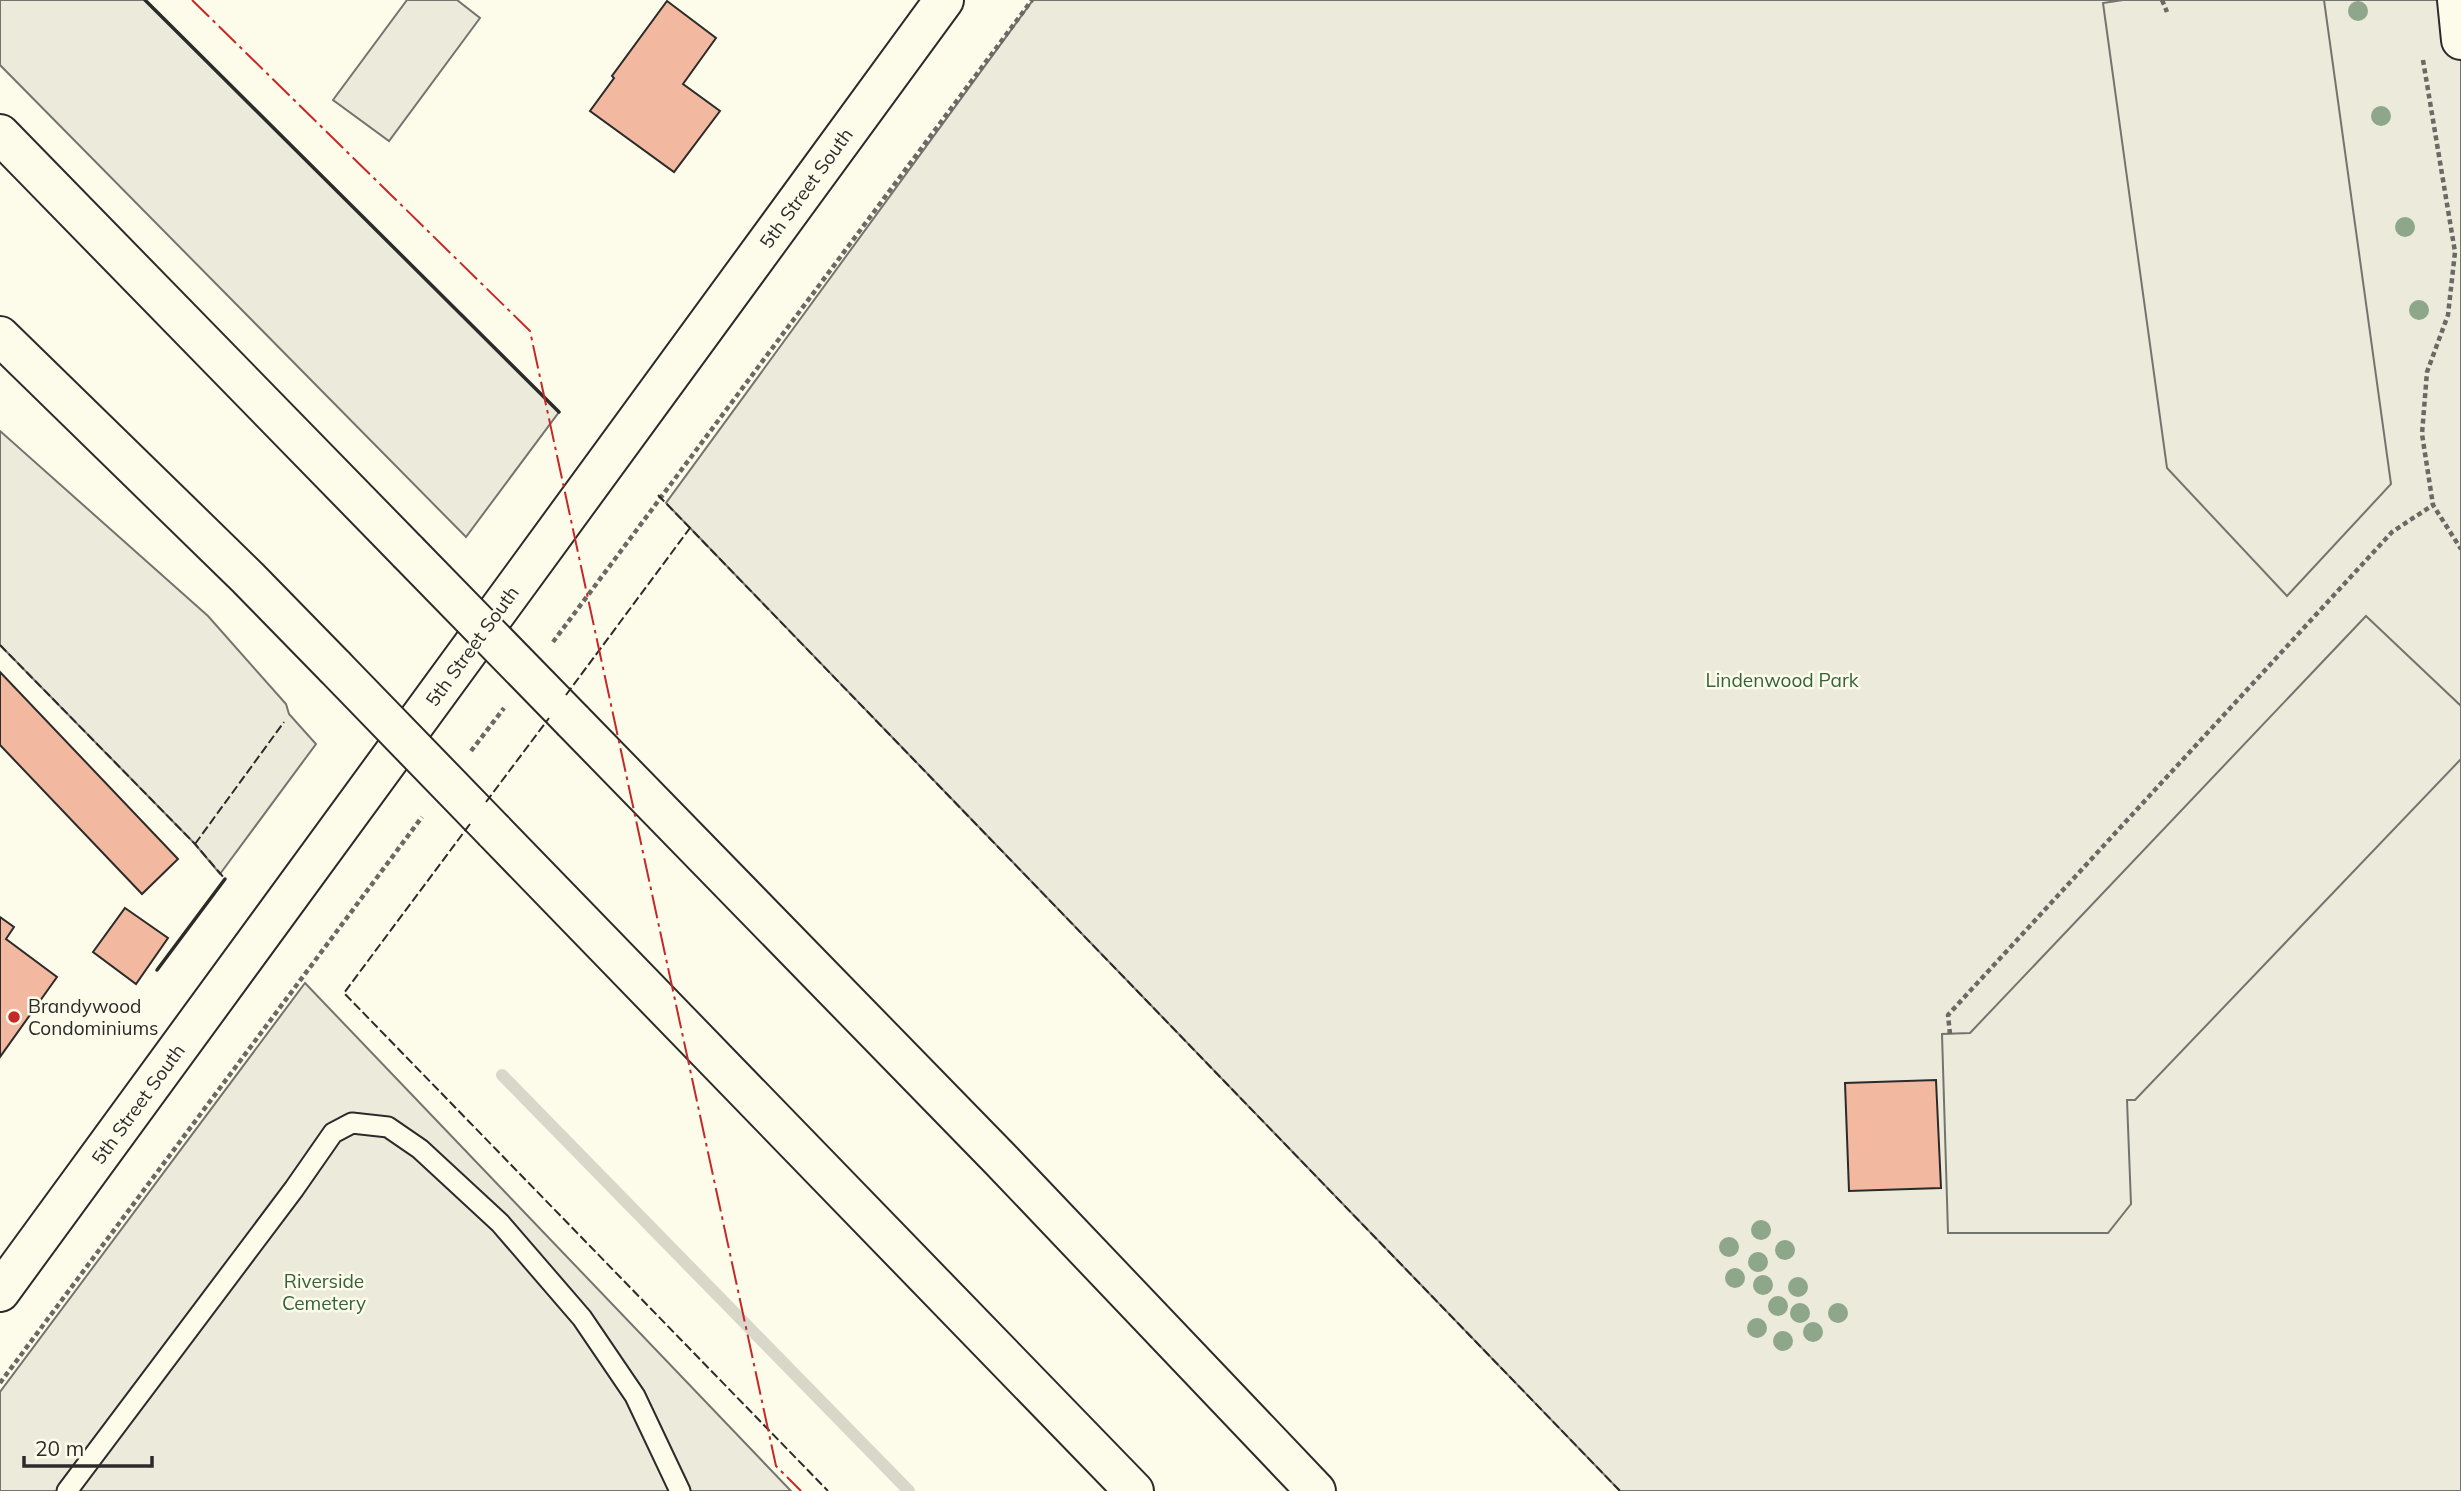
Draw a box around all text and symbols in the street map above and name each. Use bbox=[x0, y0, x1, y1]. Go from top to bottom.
street label: 5th Street South bbox=[754, 123, 858, 253]
street label: 5th Street South bbox=[420, 581, 524, 711]
park label: Lindenwood Park bbox=[1705, 668, 1859, 692]
place label: Brandywood Condominiums bbox=[28, 994, 159, 1040]
marker: Brandywood Condominiums bbox=[6, 1009, 22, 1025]
street label: 5th Street South bbox=[86, 1039, 190, 1169]
park label: Riverside Cemetery bbox=[282, 1269, 366, 1315]
scale bar bbox=[24, 1424, 152, 1468]
text: 20 m bbox=[35, 1435, 84, 1461]

